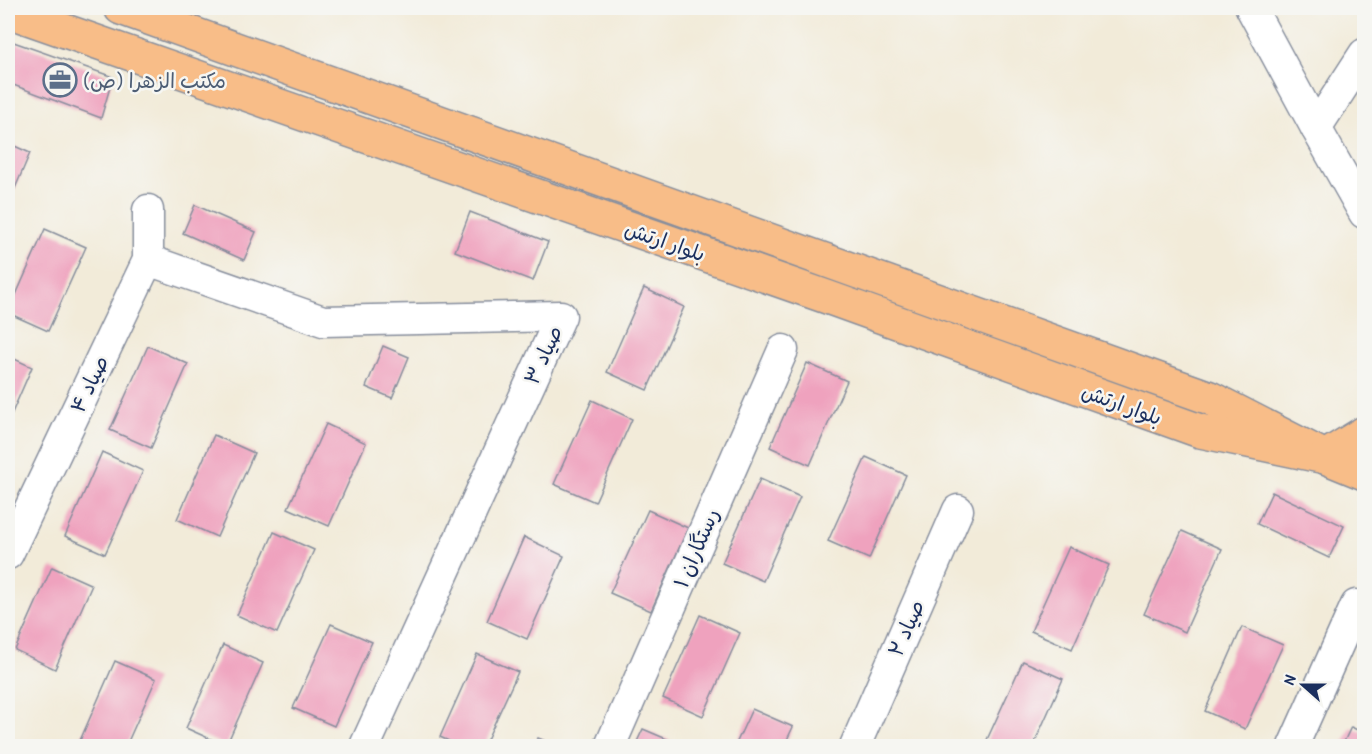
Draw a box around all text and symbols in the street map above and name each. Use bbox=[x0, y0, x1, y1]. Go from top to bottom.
office icon: مکتب الزهرا (ص) bbox=[42, 62, 78, 98]
place label: مکتب الزهرا (ص) bbox=[83, 66, 226, 95]
street label: بلوار ارتش bbox=[621, 214, 709, 268]
street label: صیاد ۳ bbox=[517, 321, 569, 389]
street label: صیاد ۴ bbox=[63, 350, 115, 418]
street label: بلوار ارتش bbox=[1078, 376, 1166, 432]
street label: رستگاران ۱ bbox=[666, 504, 726, 592]
street label: صیاد ۲ bbox=[881, 595, 931, 661]
north arrow bbox=[1273, 655, 1333, 715]
text: N bbox=[1277, 671, 1301, 688]

